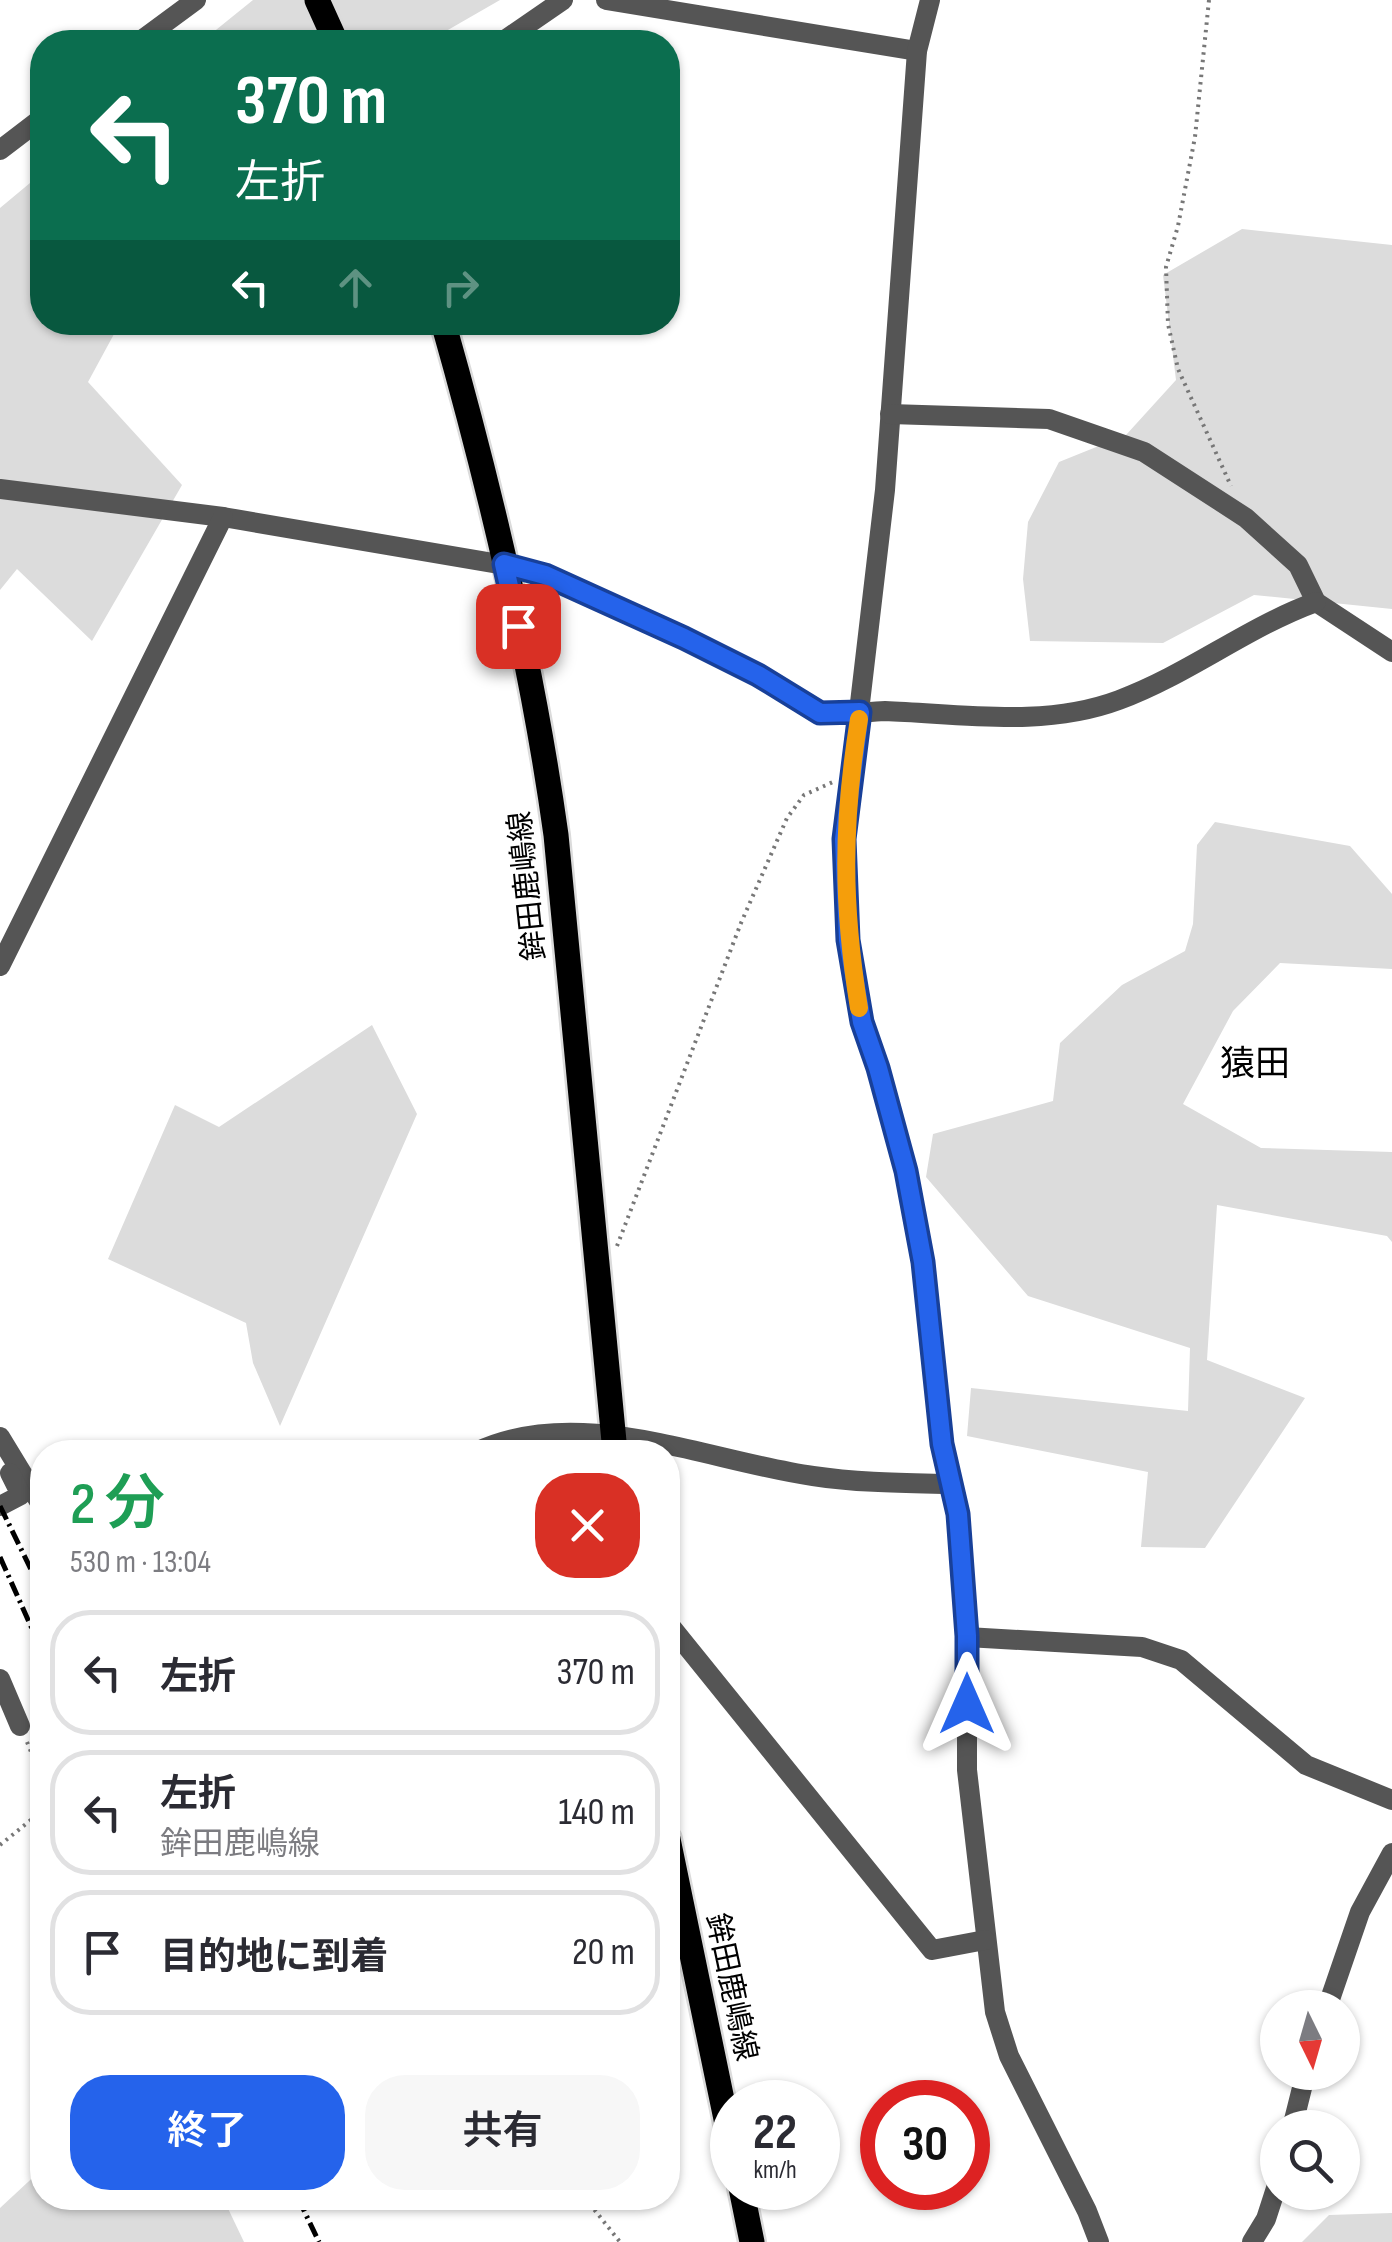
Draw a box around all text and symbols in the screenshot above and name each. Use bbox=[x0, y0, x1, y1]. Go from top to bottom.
text: 370 m bbox=[235, 60, 387, 144]
icon: left bbox=[70, 70, 200, 200]
text: 左折 bbox=[235, 156, 325, 211]
icon: left bbox=[223, 260, 278, 315]
icon: ahead bbox=[328, 260, 383, 315]
icon: right bbox=[433, 260, 488, 315]
pin bbox=[476, 584, 561, 669]
icon: arrive bbox=[491, 599, 546, 654]
street label: 鉾田鹿嶋線 bbox=[502, 809, 554, 962]
district label: 猿田 bbox=[1220, 1043, 1290, 1086]
text: 2 分 bbox=[70, 1469, 165, 1541]
button: close bbox=[535, 1473, 640, 1578]
text: 530 m · 13:04 bbox=[70, 1543, 211, 1582]
icon: left bbox=[75, 1645, 130, 1700]
text: 370 m bbox=[557, 1650, 635, 1695]
position arrow bbox=[915, 1652, 1019, 1756]
text: 左折 bbox=[160, 1655, 236, 1700]
text: 左折 bbox=[160, 1772, 236, 1817]
icon: left bbox=[75, 1785, 130, 1840]
text: 140 m bbox=[558, 1790, 635, 1835]
text: 鉾田鹿嶋線 bbox=[160, 1825, 320, 1864]
street label: 鉾田鹿嶋線 bbox=[698, 1910, 764, 2064]
icon: arrive bbox=[75, 1925, 130, 1980]
text: 20 m bbox=[572, 1930, 635, 1975]
text: 目的地に到着 bbox=[160, 1935, 388, 1980]
north arrow bbox=[1260, 1990, 1360, 2090]
map controls bbox=[1260, 1990, 1360, 2210]
button: 終了 bbox=[70, 2075, 345, 2190]
button: 共有 bbox=[365, 2075, 640, 2190]
speed limit sign: 30 bbox=[860, 2080, 990, 2210]
text: 22 bbox=[753, 2103, 797, 2163]
button: search bbox=[1260, 2110, 1360, 2210]
text: km/h bbox=[753, 2155, 797, 2186]

